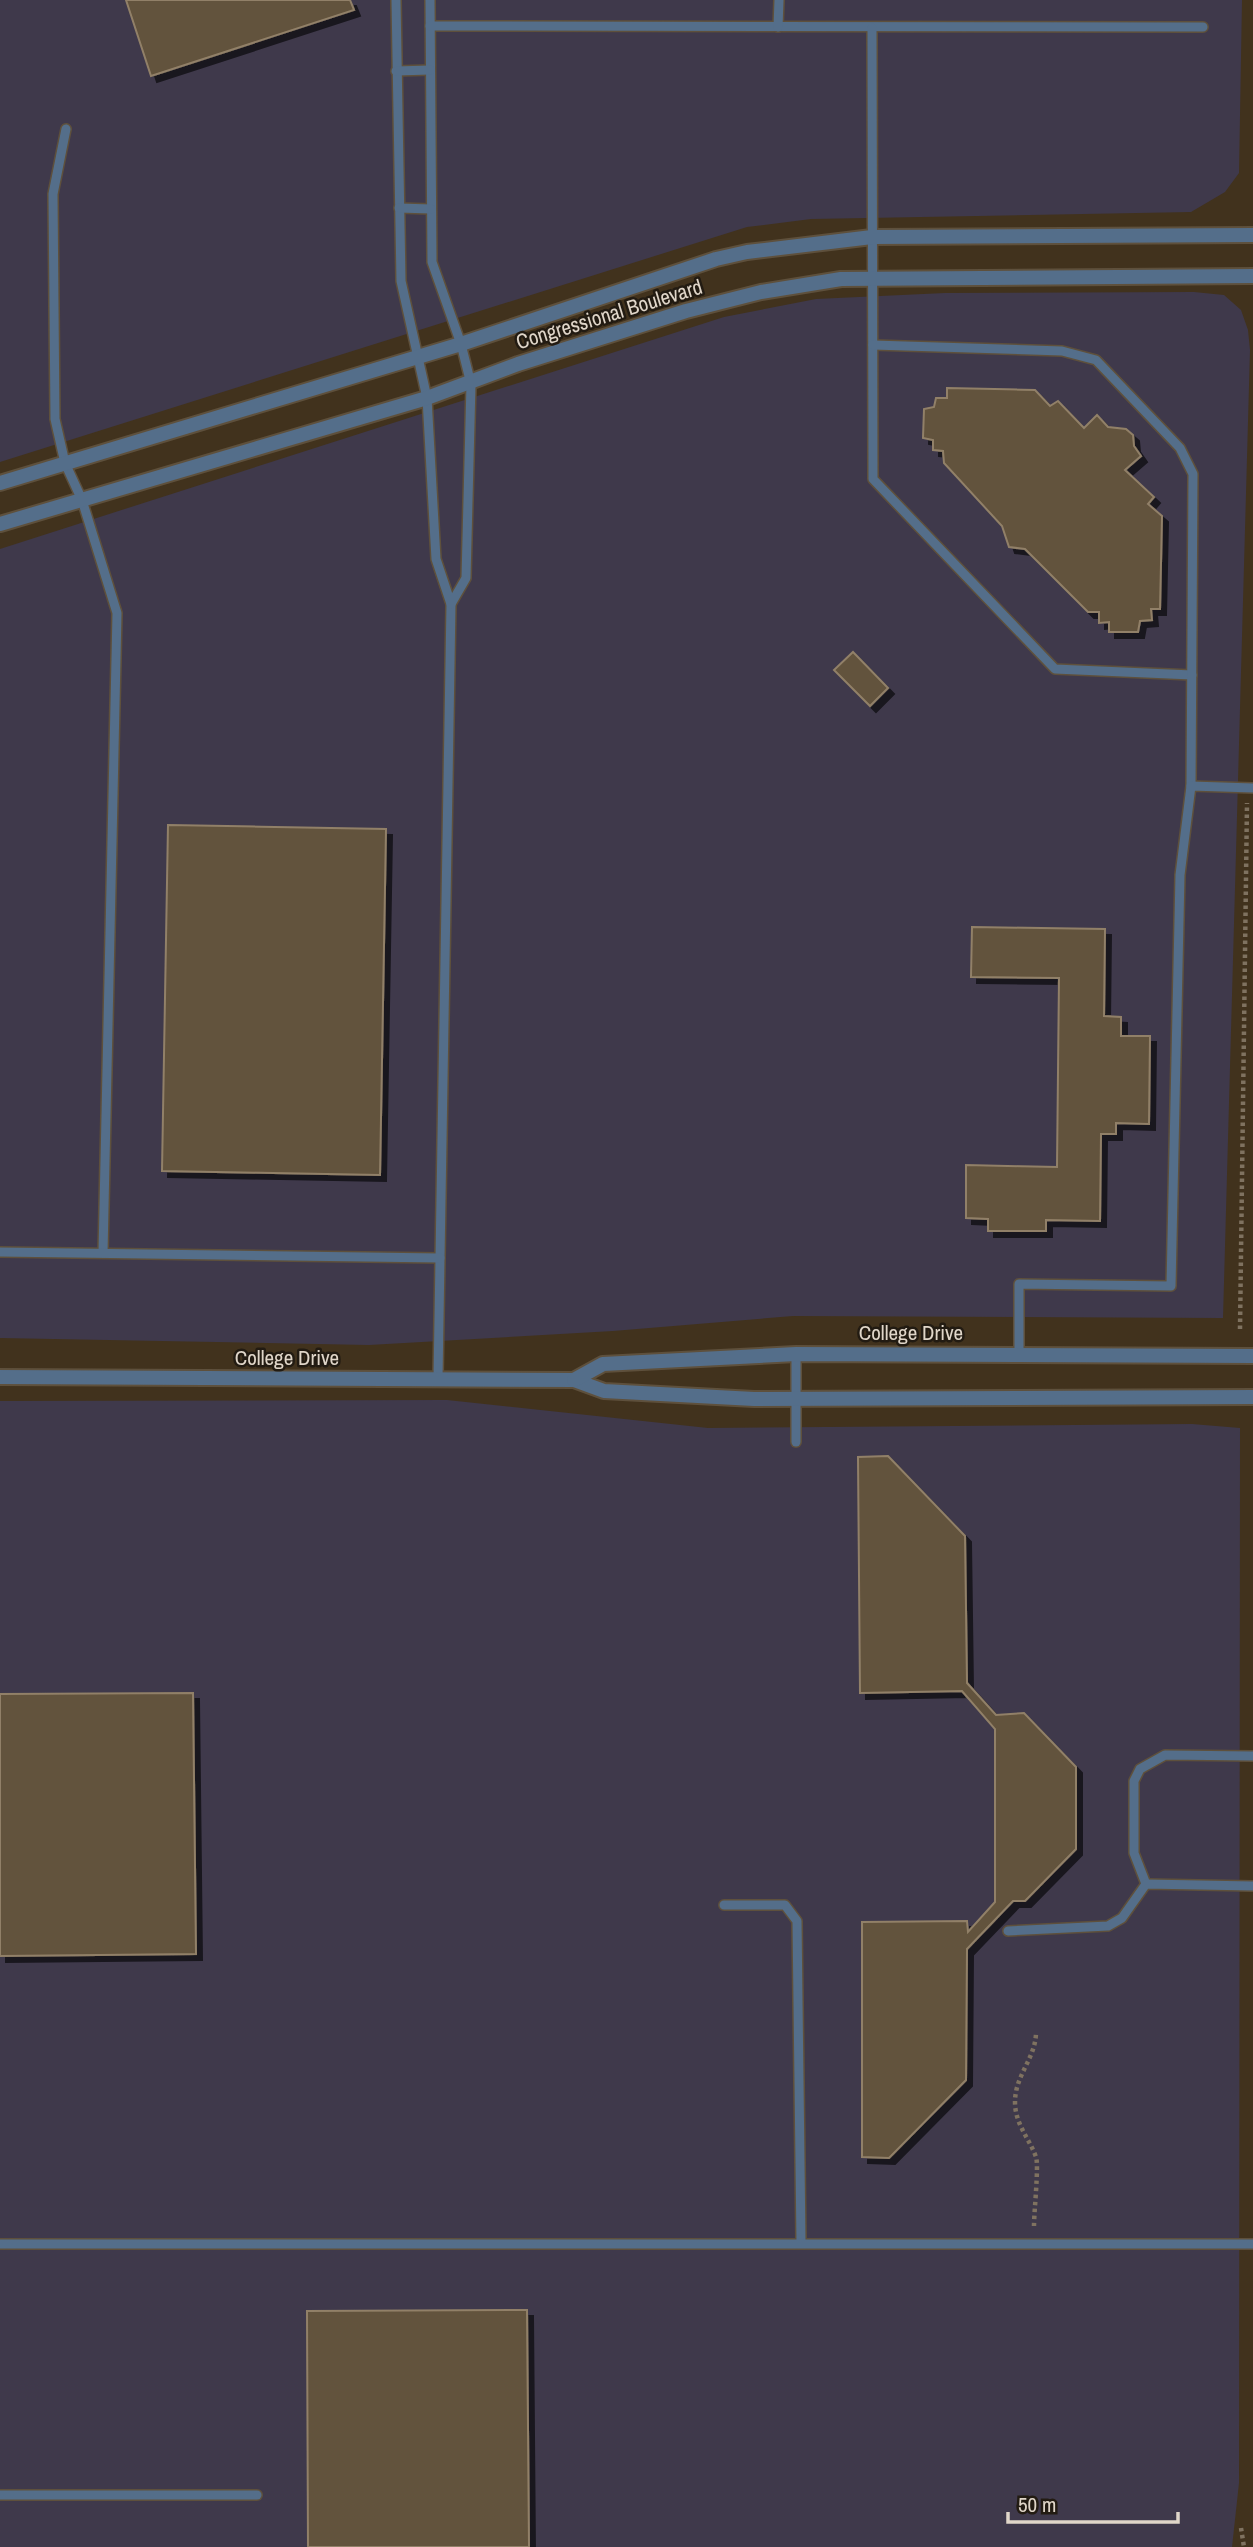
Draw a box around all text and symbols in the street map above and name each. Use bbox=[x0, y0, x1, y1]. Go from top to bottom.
street label: Congressional Boulevard bbox=[512, 272, 706, 356]
street label: College Drive bbox=[859, 1318, 963, 1347]
street label: College Drive bbox=[235, 1343, 339, 1372]
scale bar bbox=[1008, 2480, 1178, 2524]
text: 50 m bbox=[1018, 2490, 1056, 2519]

